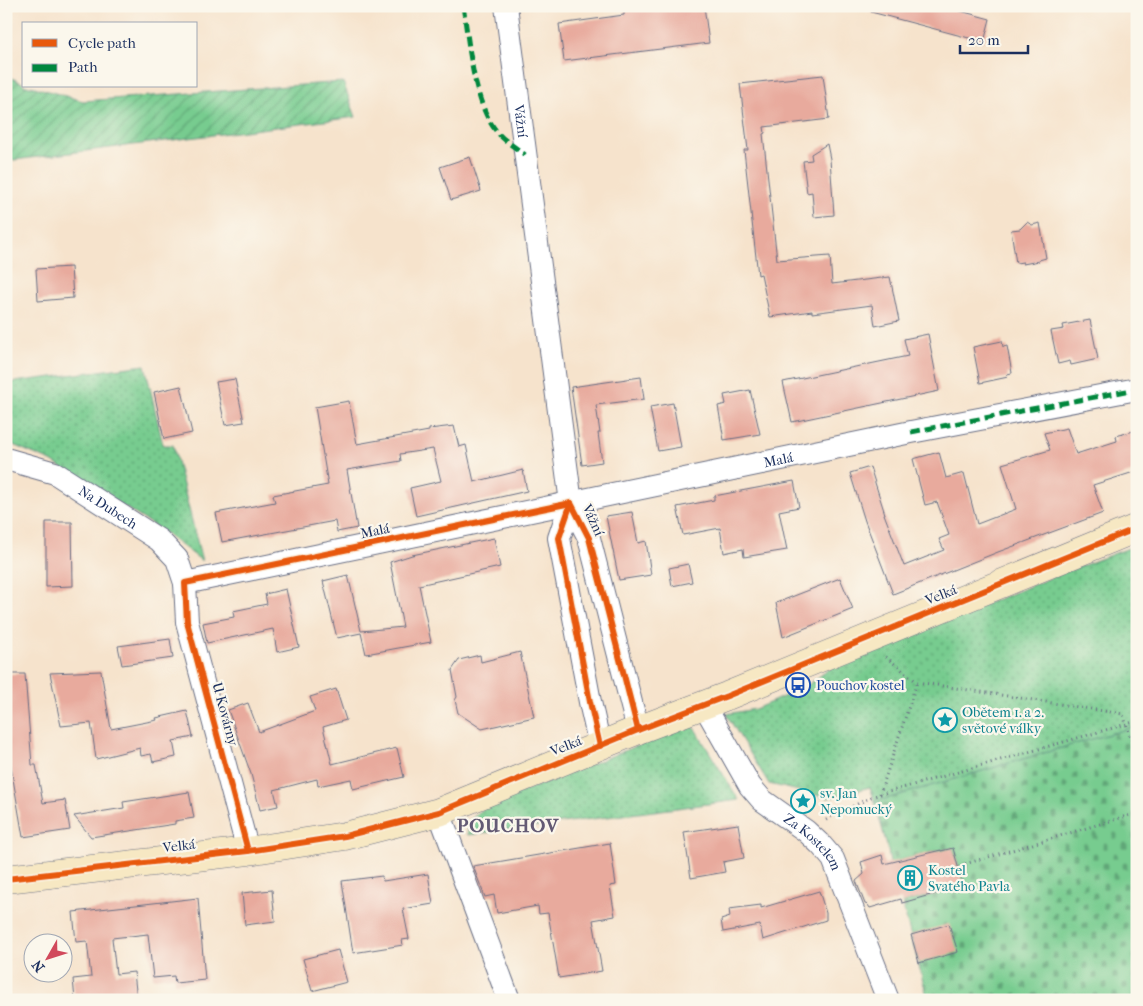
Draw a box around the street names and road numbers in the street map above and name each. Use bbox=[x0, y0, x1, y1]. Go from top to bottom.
street label: Vážní bbox=[510, 102, 532, 139]
street label: Malá bbox=[762, 448, 795, 471]
street label: Na Dubech bbox=[75, 482, 141, 532]
street label: Vážní bbox=[578, 500, 608, 539]
street label: Malá bbox=[359, 519, 392, 542]
street label: Velká bbox=[922, 581, 960, 609]
street label: U Kovárny bbox=[208, 680, 242, 748]
street label: Velká bbox=[547, 732, 585, 760]
street label: Za Kostelem bbox=[781, 810, 845, 873]
street label: Velká bbox=[161, 836, 197, 857]

